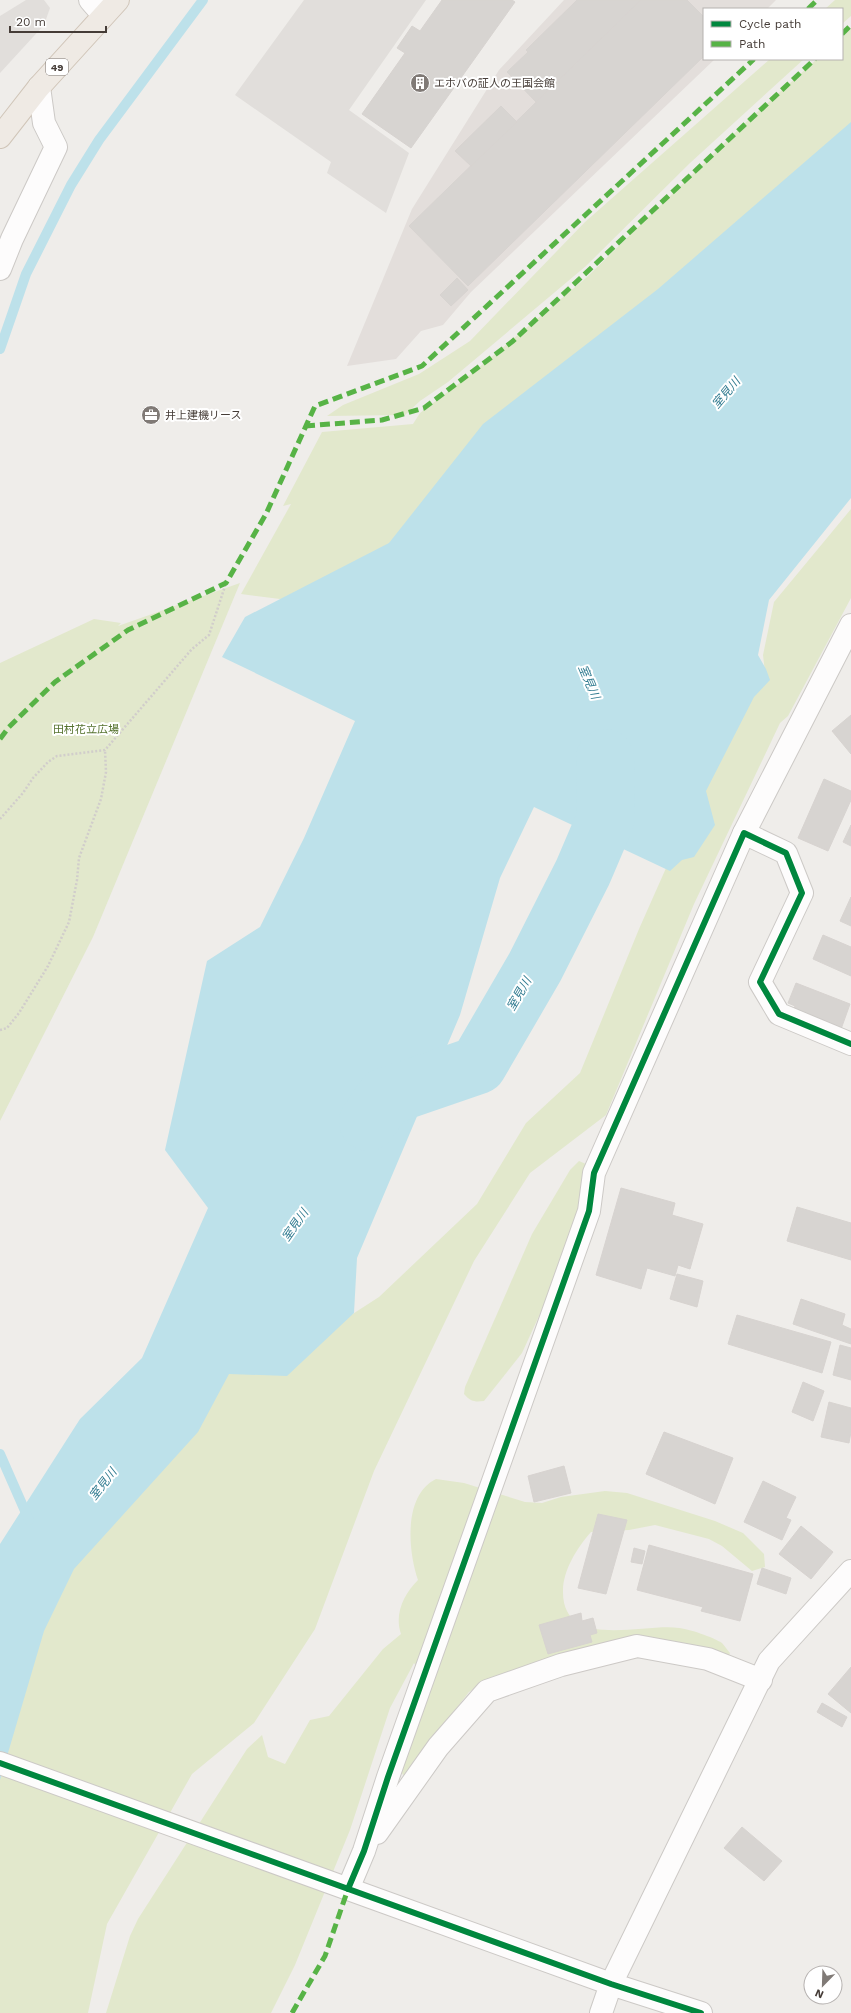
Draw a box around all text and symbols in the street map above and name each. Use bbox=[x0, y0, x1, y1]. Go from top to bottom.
scale bar bbox=[10, 8, 106, 34]
legend bbox=[703, 8, 843, 60]
text: 20 m bbox=[16, 15, 46, 29]
text: Cycle path bbox=[739, 17, 801, 31]
text: Path bbox=[739, 37, 765, 51]
road number: 49 bbox=[46, 59, 68, 75]
building icon: エホバの証人の王国会館 bbox=[409, 72, 431, 94]
place label: エホバの証人の王国会館 bbox=[434, 77, 555, 90]
water label: 室見川 bbox=[709, 373, 744, 411]
office icon: 井上建機リース bbox=[140, 404, 162, 426]
place label: 井上建機リース bbox=[165, 409, 241, 422]
water label: 室見川 bbox=[576, 663, 603, 703]
park label: 田村花立広場 bbox=[53, 723, 119, 736]
water label: 室見川 bbox=[504, 973, 535, 1013]
water label: 室見川 bbox=[279, 1205, 312, 1244]
water label: 室見川 bbox=[86, 1464, 121, 1502]
north arrow bbox=[803, 1965, 843, 2005]
text: N bbox=[813, 1986, 826, 2001]

